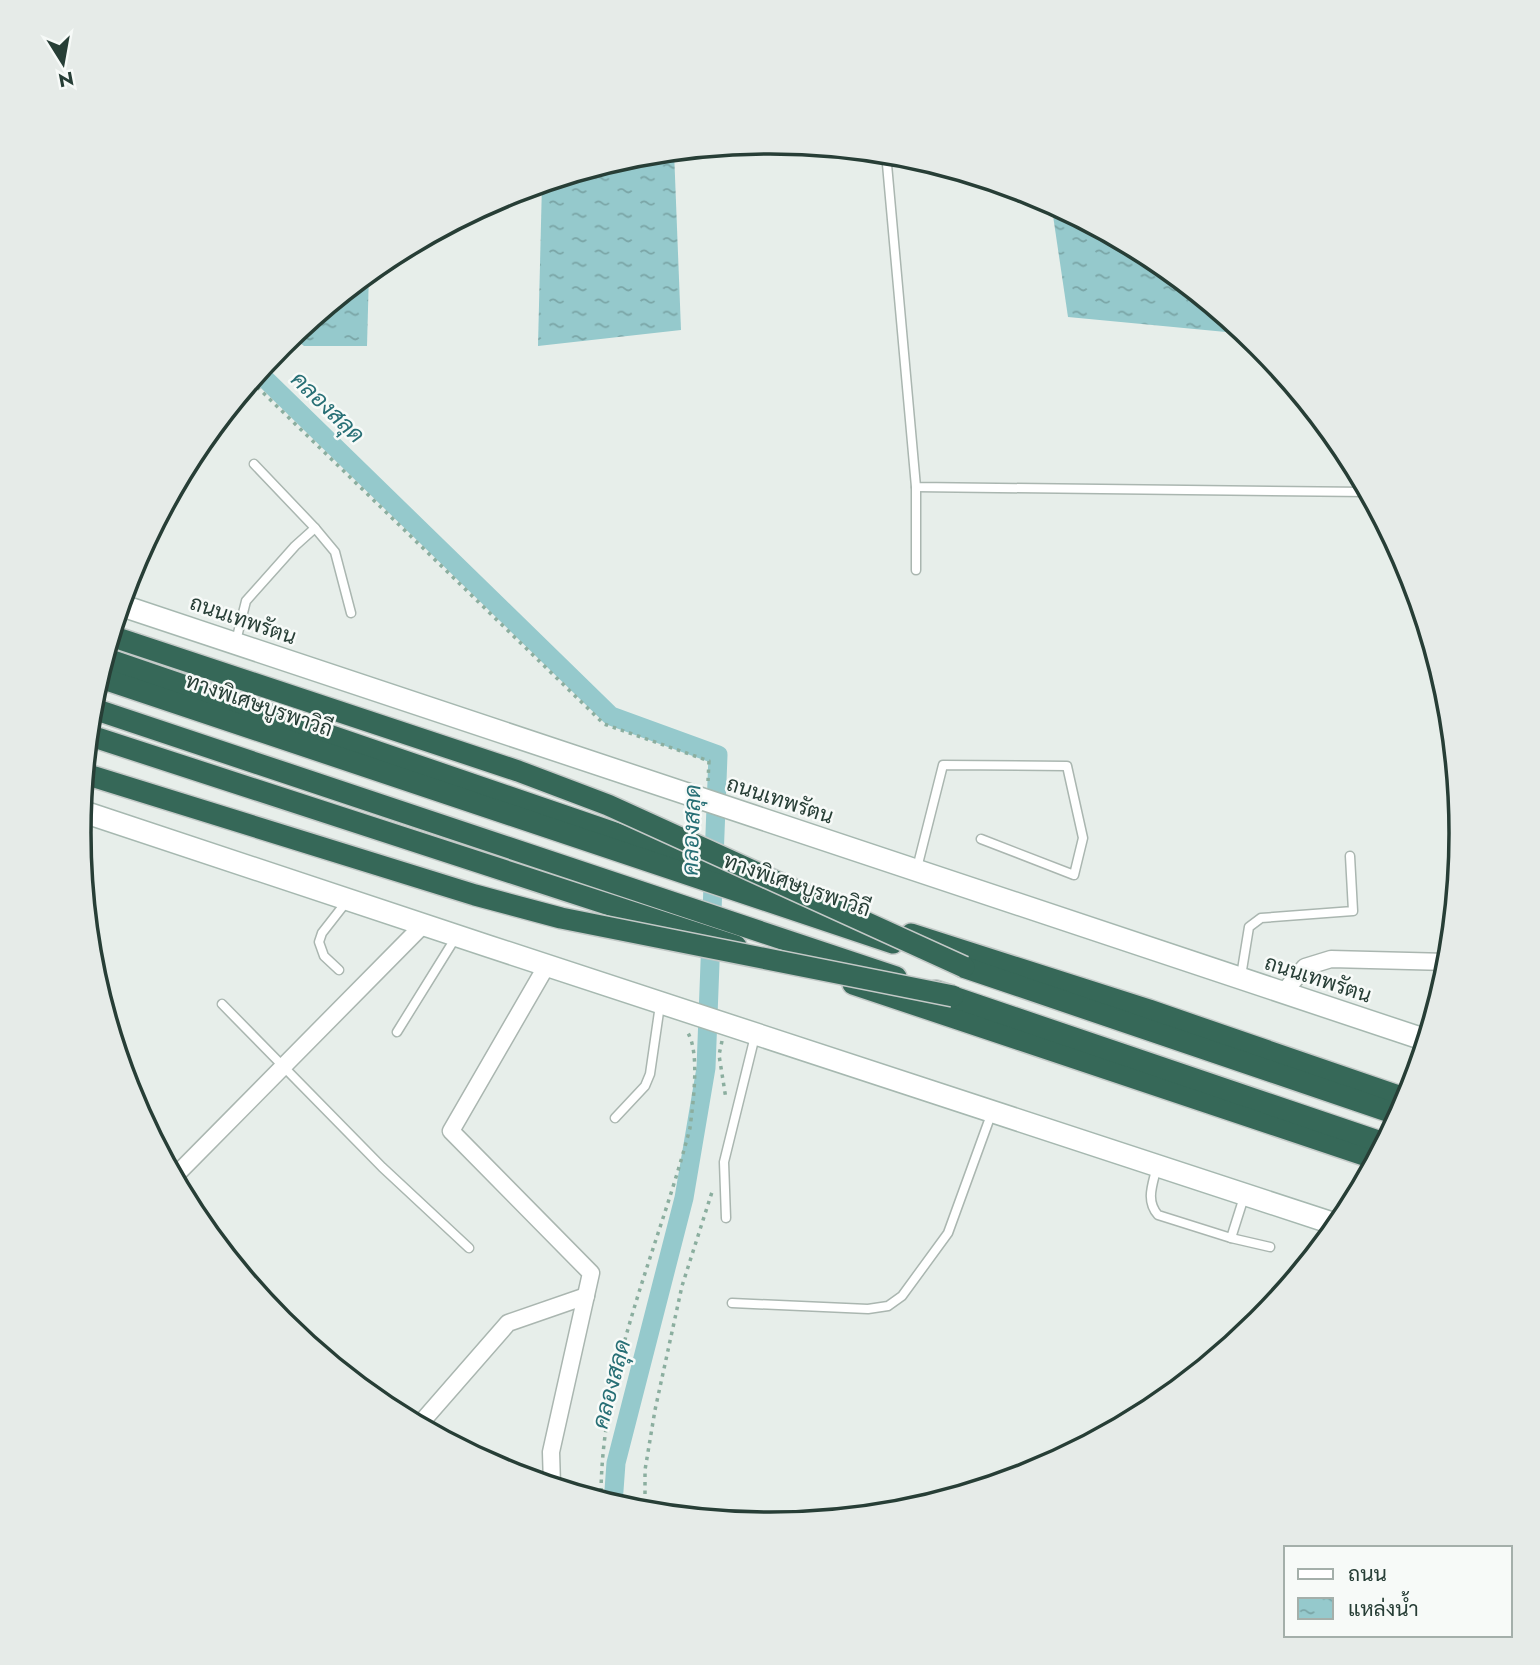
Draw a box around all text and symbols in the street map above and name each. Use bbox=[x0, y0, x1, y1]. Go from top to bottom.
north arrow bbox=[28, 28, 98, 98]
text: N bbox=[56, 65, 76, 94]
water label: คลองสลุด bbox=[283, 363, 373, 451]
street label: ถนนเทพรัตน bbox=[186, 588, 300, 652]
street label: ทางพิเศษบูรพาวิถี bbox=[181, 666, 337, 744]
street label: ถนนเทพรัตน bbox=[723, 769, 837, 831]
water label: คลองสลุด bbox=[672, 784, 710, 876]
street label: ทางพิเศษบูรพาวิถี bbox=[719, 846, 875, 924]
street label: ถนนเทพรัตน bbox=[1261, 948, 1375, 1010]
water label: คลองสลุด bbox=[583, 1335, 639, 1433]
legend bbox=[1284, 1546, 1512, 1637]
text: ถนน bbox=[1348, 1559, 1387, 1589]
text: แหล่งน้ำ bbox=[1348, 1591, 1419, 1624]

